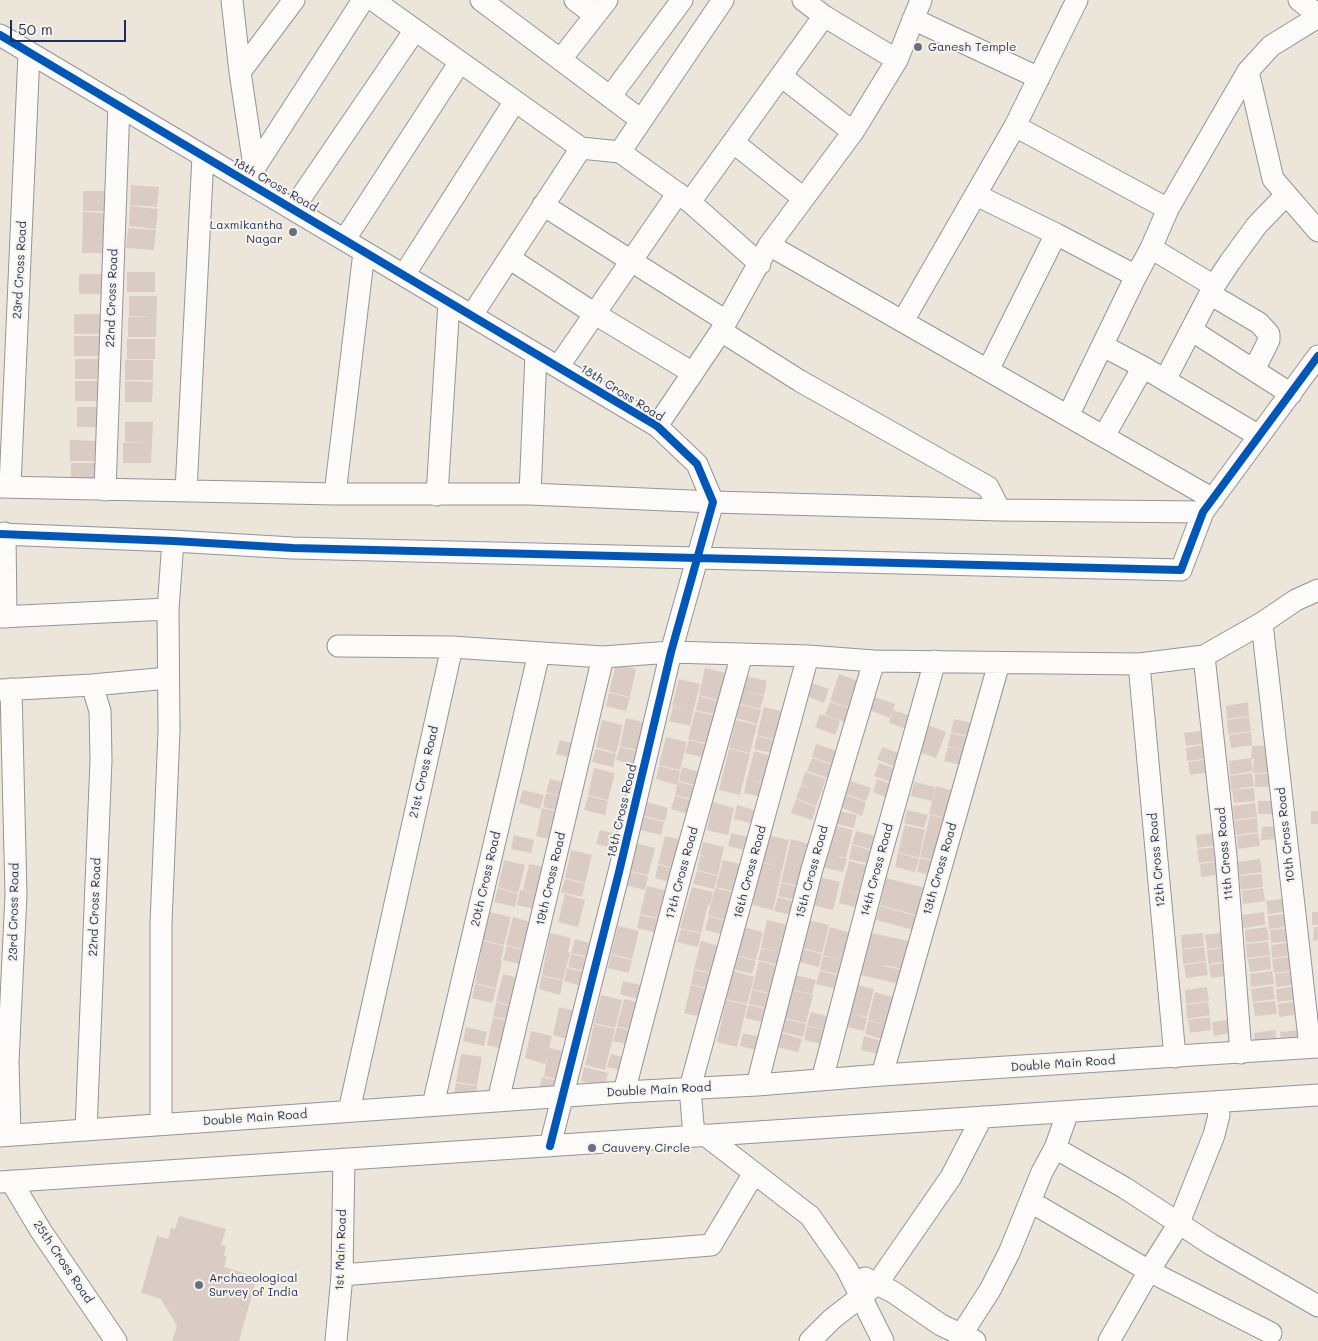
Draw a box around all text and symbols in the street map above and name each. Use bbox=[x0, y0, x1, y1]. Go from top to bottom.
scale bar bbox=[12, 10, 129, 42]
text: 50 m bbox=[18, 19, 53, 39]
place label: Ganesh Temple bbox=[928, 40, 1016, 54]
marker: Ganesh Temple bbox=[912, 41, 924, 53]
street label: 18th Cross Road bbox=[230, 155, 320, 215]
place label: Laxmikantha Nagar bbox=[210, 218, 283, 246]
street label: 23rd Cross Road bbox=[10, 221, 30, 319]
marker: Laxmikantha Nagar bbox=[287, 226, 299, 238]
street label: 22nd Cross Road bbox=[103, 248, 121, 348]
street label: 18th Cross Road bbox=[578, 362, 666, 424]
street label: 21st Cross Road bbox=[406, 725, 442, 819]
street label: 18th Cross Road bbox=[604, 763, 640, 859]
street label: 10th Cross Road bbox=[1274, 787, 1298, 883]
street label: 11th Cross Road bbox=[1214, 807, 1236, 901]
street label: 12th Cross Road bbox=[1146, 812, 1168, 908]
street label: 13th Cross Road bbox=[920, 821, 960, 917]
street label: 14th Cross Road bbox=[858, 822, 896, 918]
street label: 16th Cross Road bbox=[731, 824, 769, 920]
street label: 15th Cross Road bbox=[793, 824, 831, 920]
street label: 17th Cross Road bbox=[663, 825, 701, 921]
street label: 20th Cross Road bbox=[468, 830, 504, 928]
street label: 19th Cross Road bbox=[533, 831, 569, 927]
street label: 22nd Cross Road bbox=[86, 857, 104, 957]
street label: 23rd Cross Road bbox=[6, 863, 22, 961]
street label: Double Main Road bbox=[1010, 1053, 1116, 1075]
street label: Double Main Road bbox=[606, 1080, 712, 1100]
street label: Double Main Road bbox=[202, 1107, 308, 1129]
place label: Cauvery Circle bbox=[602, 1141, 690, 1155]
marker: Cauvery Circle bbox=[586, 1142, 598, 1154]
street label: 1st Main Road bbox=[332, 1209, 350, 1291]
street label: 25th Cross Road bbox=[30, 1218, 96, 1306]
place label: Archaeological Survey of India bbox=[209, 1271, 299, 1299]
marker: Archaeological Survey of India bbox=[193, 1279, 205, 1291]

